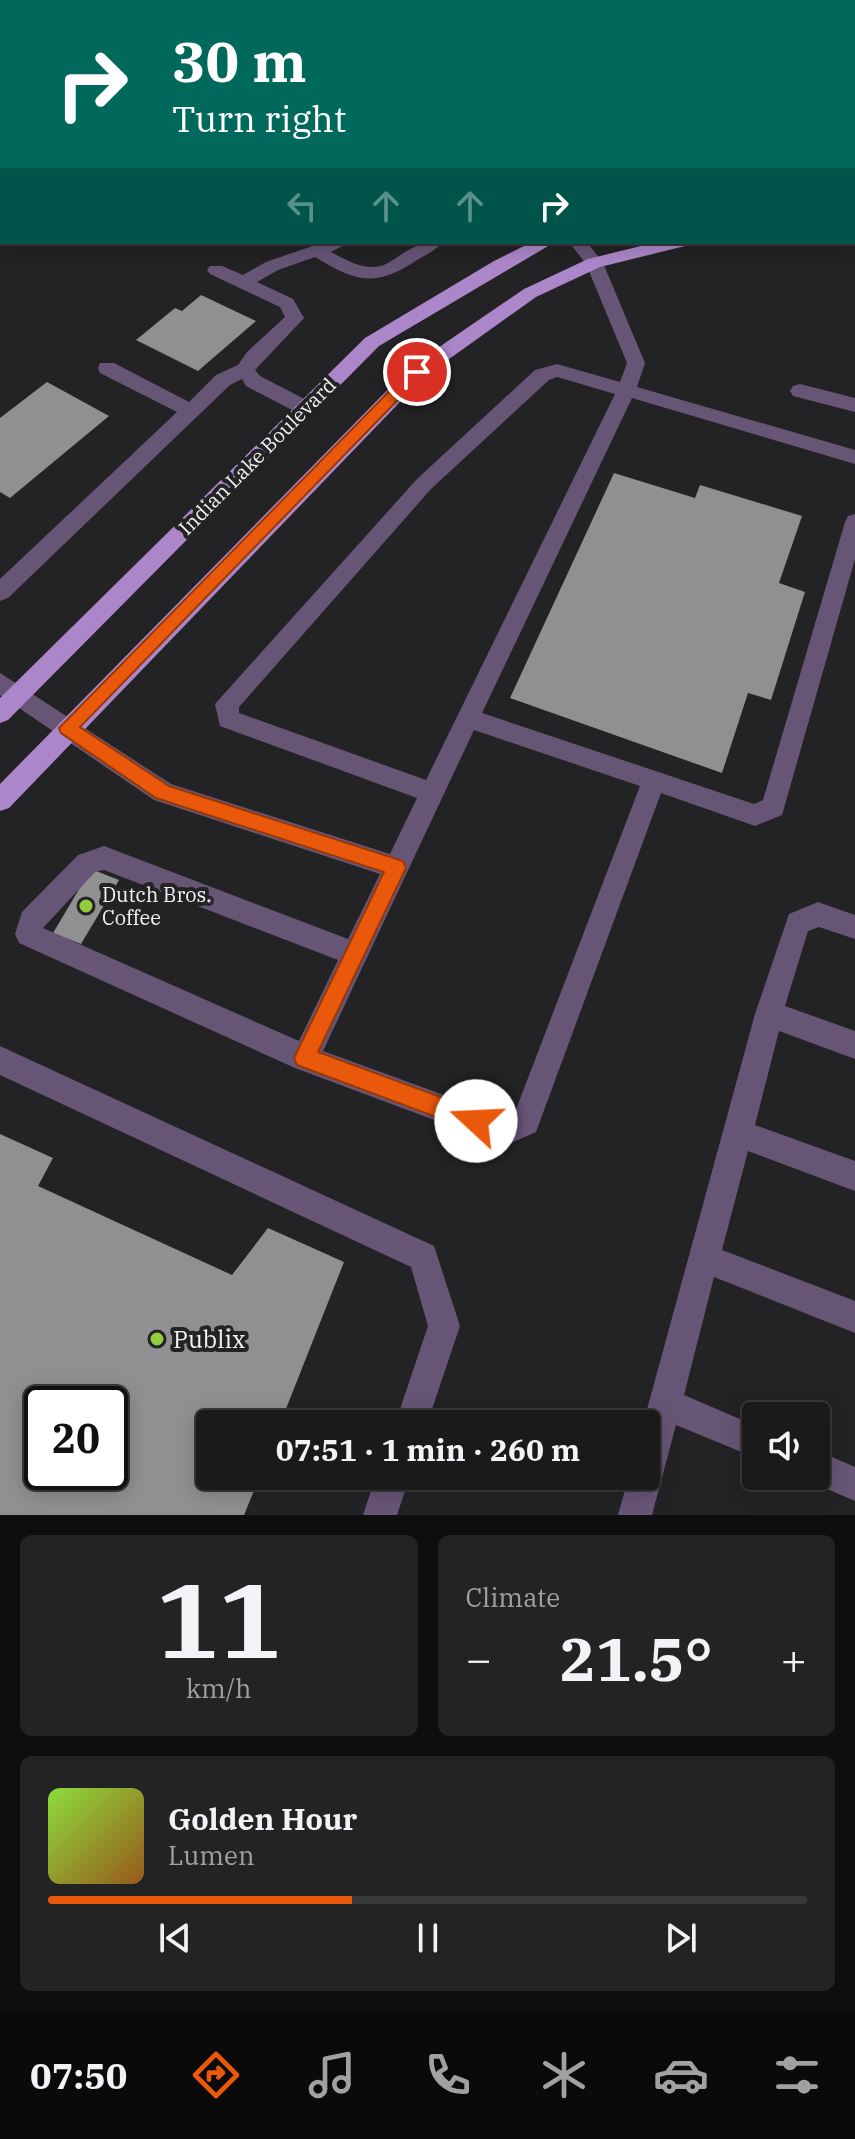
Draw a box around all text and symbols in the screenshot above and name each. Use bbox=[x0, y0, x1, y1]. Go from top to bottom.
text: 30 m bbox=[172, 25, 307, 97]
icon: right bbox=[40, 32, 144, 136]
text: Turn right bbox=[172, 95, 346, 142]
icon: left bbox=[280, 184, 324, 228]
icon: ahead bbox=[364, 184, 408, 228]
icon: ahead bbox=[448, 184, 492, 228]
icon: right bbox=[532, 184, 576, 228]
pin bbox=[383, 338, 451, 406]
icon: arrive bbox=[395, 350, 439, 394]
street label: Indian Lake Boulevard bbox=[172, 371, 342, 541]
place label: Dutch Bros. Coffee bbox=[102, 881, 211, 931]
marker: Dutch Bros. Coffee bbox=[77, 897, 95, 915]
position arrow bbox=[434, 1079, 518, 1163]
place label: Publix bbox=[173, 1323, 245, 1355]
marker: Publix bbox=[148, 1330, 166, 1348]
speed limit sign: 20 bbox=[24, 1386, 128, 1490]
map controls bbox=[742, 1402, 830, 1490]
button: sound bbox=[742, 1402, 830, 1490]
text: 07:51 · 1 min · 260 m bbox=[276, 1430, 580, 1469]
text: 11 bbox=[156, 1551, 281, 1687]
text: Climate bbox=[466, 1580, 560, 1614]
text: 21.5° bbox=[560, 1619, 713, 1698]
text: − bbox=[466, 1630, 492, 1687]
text: + bbox=[781, 1630, 807, 1687]
text: km/h bbox=[186, 1671, 252, 1705]
text: Golden Hour bbox=[168, 1799, 357, 1838]
text: Lumen bbox=[168, 1838, 255, 1872]
icon: previous bbox=[153, 1916, 197, 1960]
icon: pause bbox=[406, 1916, 450, 1960]
icon: next bbox=[659, 1916, 703, 1960]
icon: directions bbox=[188, 2047, 244, 2103]
icon: music bbox=[304, 2047, 360, 2103]
icon: phone bbox=[420, 2047, 476, 2103]
icon: climate bbox=[536, 2047, 592, 2103]
icon: car bbox=[653, 2047, 709, 2103]
icon: filters bbox=[769, 2047, 825, 2103]
text: 07:50 bbox=[30, 2052, 127, 2099]

